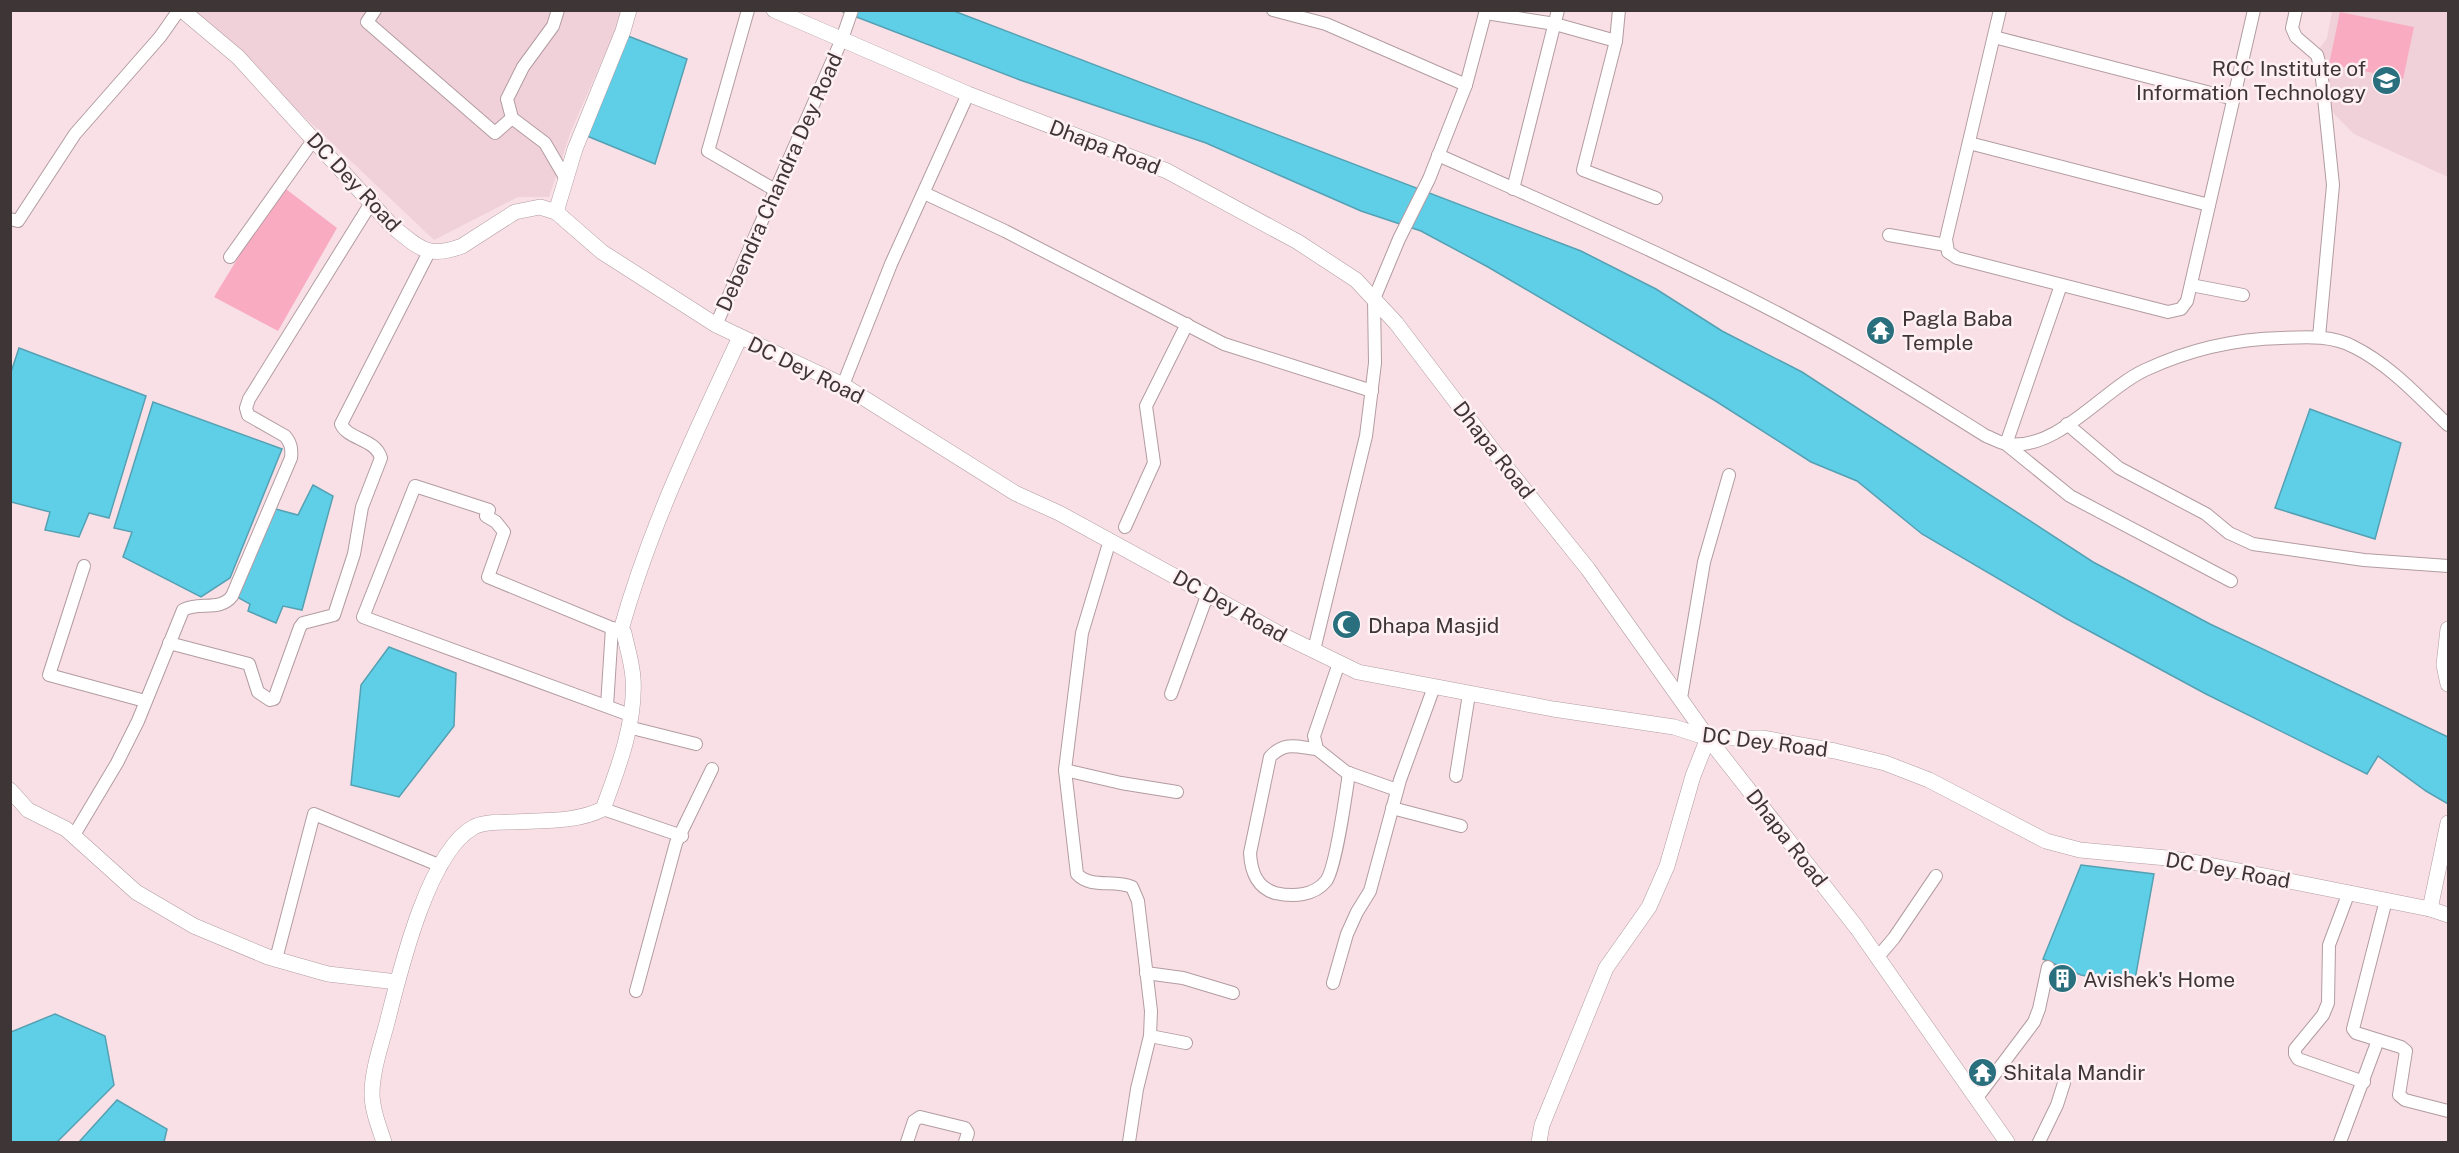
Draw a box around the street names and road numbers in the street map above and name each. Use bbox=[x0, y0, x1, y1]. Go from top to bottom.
street label: Debendra Chandra Dey Road bbox=[711, 49, 847, 315]
street label: Dhapa Road bbox=[1046, 114, 1164, 180]
street label: DC Dey Road bbox=[302, 127, 406, 237]
street label: DC Dey Road bbox=[744, 331, 868, 409]
street label: Dhapa Road bbox=[1448, 396, 1540, 504]
street label: DC Dey Road bbox=[1169, 564, 1291, 648]
street label: DC Dey Road bbox=[1701, 722, 1829, 762]
street label: Dhapa Road bbox=[1741, 784, 1833, 892]
street label: DC Dey Road bbox=[2164, 847, 2292, 893]

